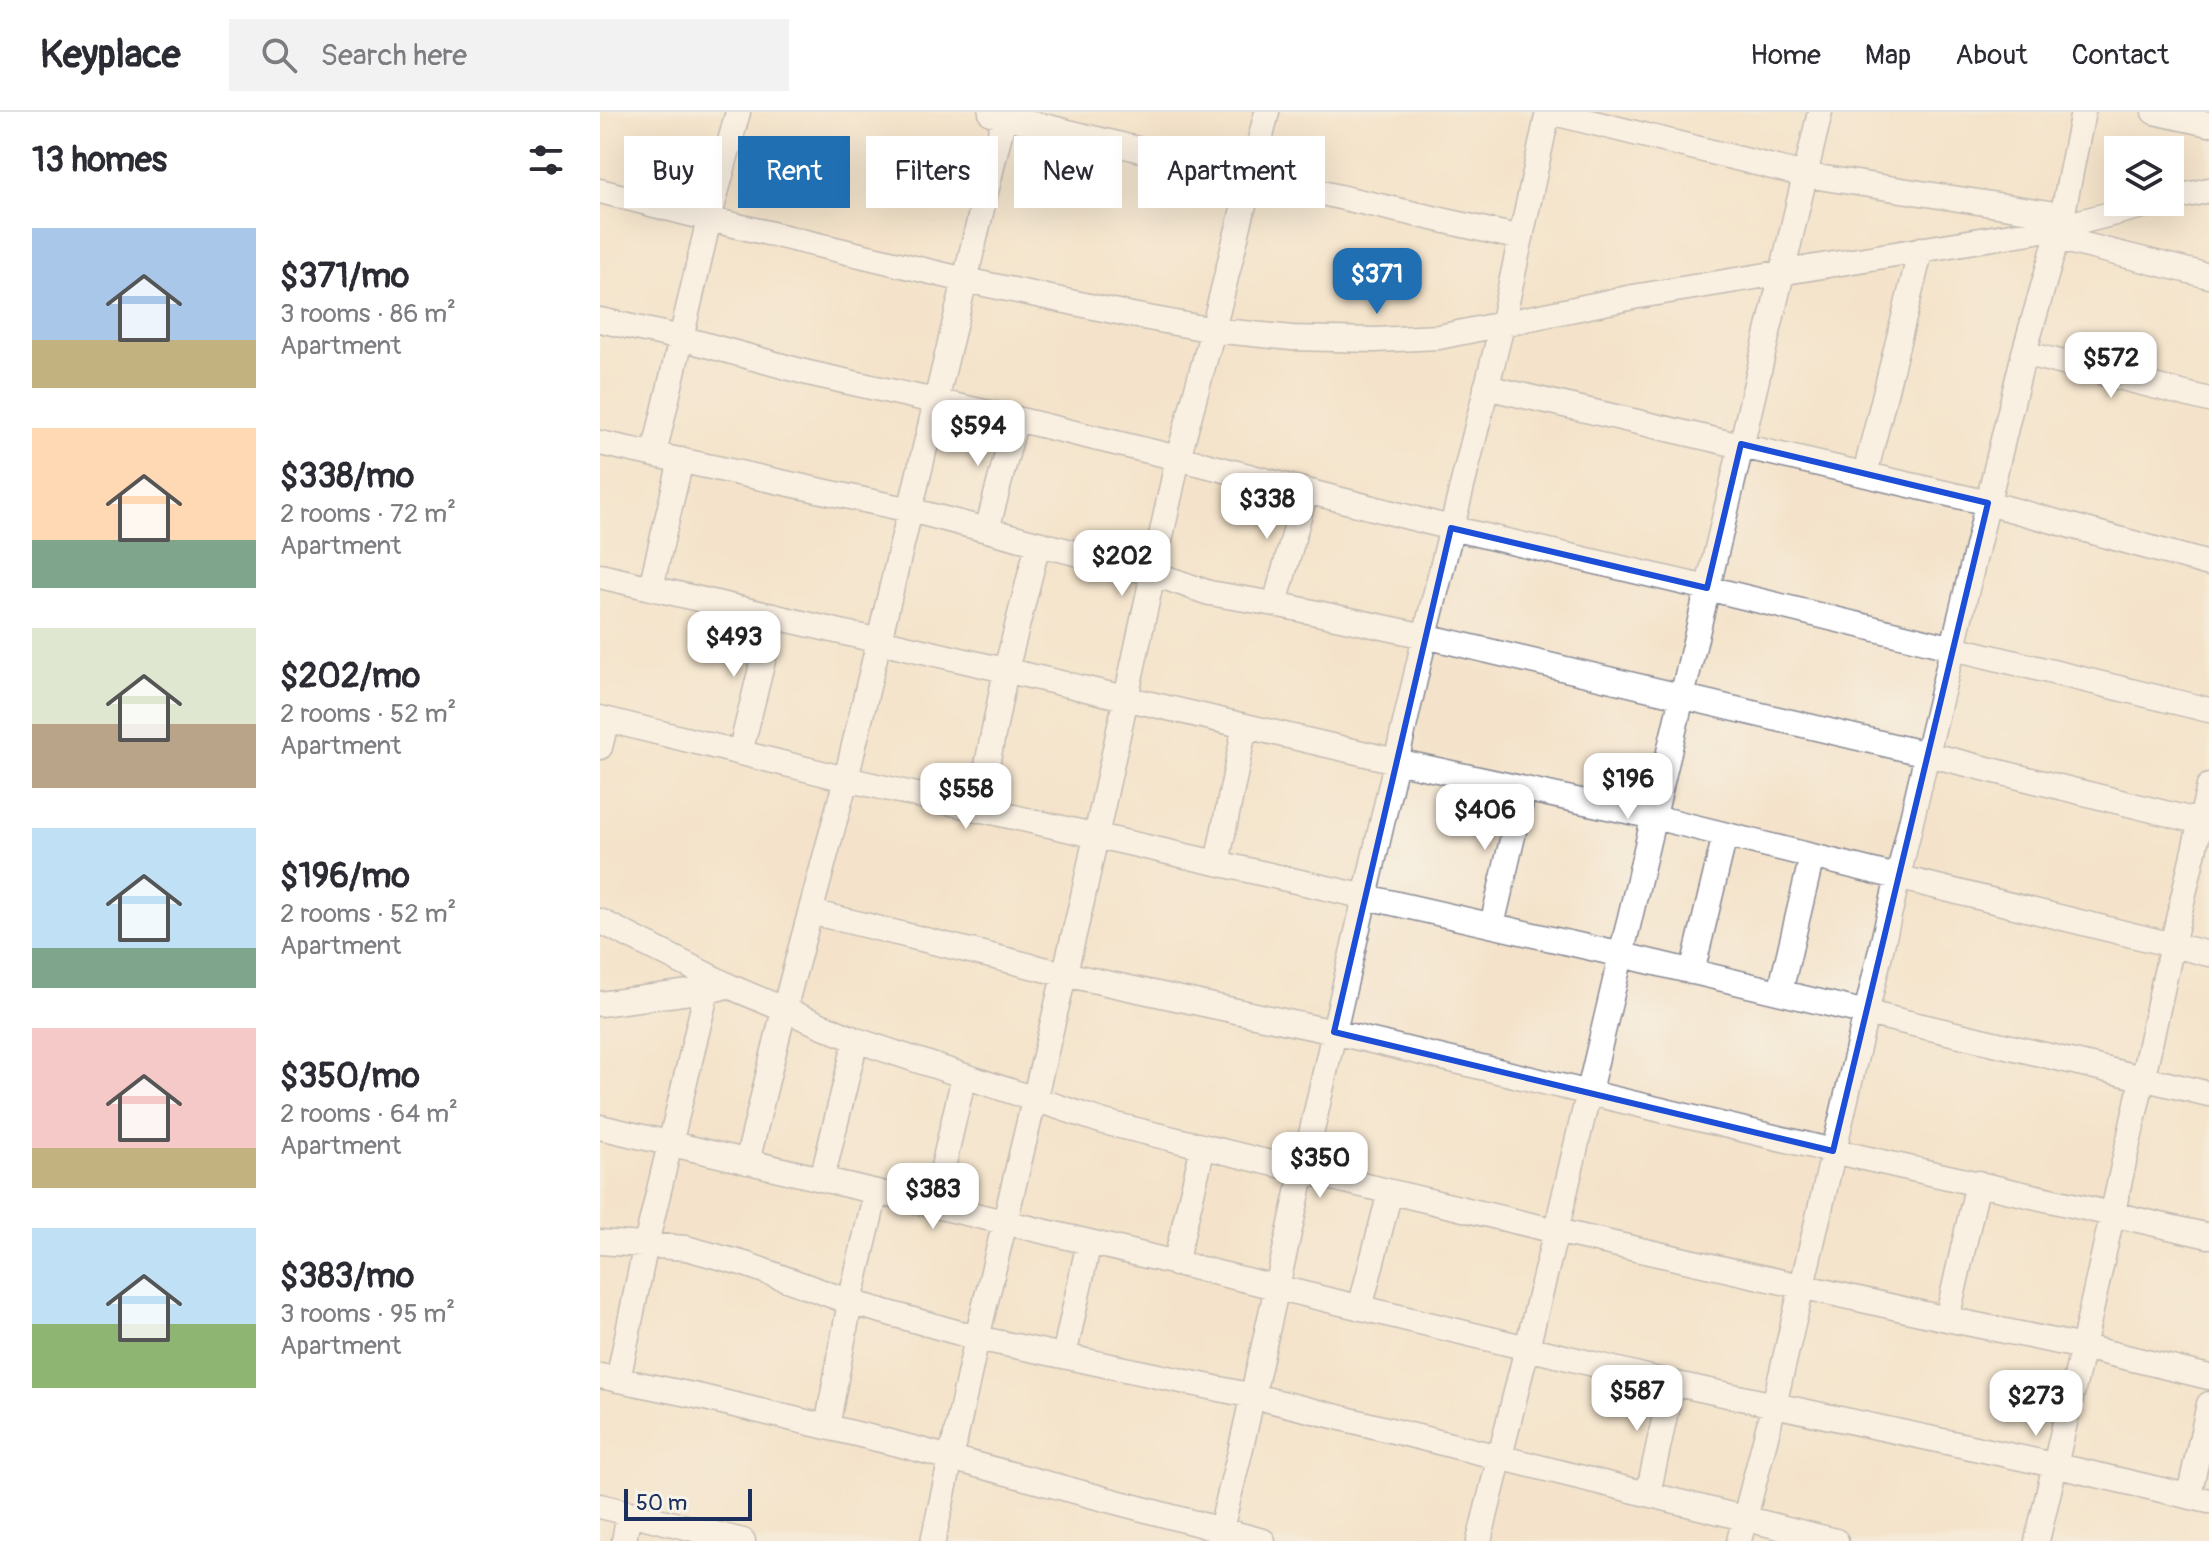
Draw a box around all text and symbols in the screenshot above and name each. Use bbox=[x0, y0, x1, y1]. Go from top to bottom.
search box bbox=[229, 19, 789, 91]
text: Keyplace bbox=[40, 31, 181, 79]
icon: search bbox=[257, 33, 301, 77]
text: Search here bbox=[321, 37, 467, 74]
text: Home bbox=[1750, 38, 1821, 73]
text: Map bbox=[1865, 38, 1911, 73]
text: About bbox=[1955, 38, 2028, 73]
text: Contact bbox=[2072, 38, 2169, 73]
chip: Buy bbox=[624, 136, 722, 208]
chip: Rent bbox=[738, 136, 850, 208]
chip: Filters bbox=[866, 136, 998, 208]
chip: New bbox=[1014, 136, 1122, 208]
chip: Apartment bbox=[1138, 136, 1325, 208]
map controls bbox=[2104, 136, 2184, 216]
button: layers bbox=[2104, 136, 2184, 216]
icon: filters bbox=[524, 138, 568, 182]
text: 13 homes bbox=[32, 139, 167, 182]
pin: $371 bbox=[1330, 248, 1424, 316]
text: $371/mo bbox=[280, 255, 409, 298]
text: $371 bbox=[1351, 258, 1403, 290]
icon: home bbox=[96, 260, 192, 356]
text: 3 rooms · 86 m² bbox=[280, 298, 456, 330]
text: Apartment bbox=[280, 330, 401, 362]
pin: $572 bbox=[2064, 332, 2158, 400]
text: $572 bbox=[2083, 342, 2139, 374]
pin: $594 bbox=[931, 400, 1025, 468]
text: $594 bbox=[950, 410, 1006, 442]
text: $338/mo bbox=[280, 455, 414, 498]
icon: home bbox=[96, 460, 192, 556]
pin: $338 bbox=[1220, 473, 1314, 541]
text: $338 bbox=[1239, 483, 1295, 515]
text: 2 rooms · 72 m² bbox=[280, 498, 456, 530]
text: Apartment bbox=[280, 530, 401, 562]
pin: $202 bbox=[1075, 530, 1169, 598]
text: $202 bbox=[1092, 540, 1152, 572]
pin: $493 bbox=[687, 611, 781, 679]
text: $493 bbox=[705, 621, 763, 653]
text: $202/mo bbox=[280, 655, 420, 698]
icon: home bbox=[96, 660, 192, 756]
text: 2 rooms · 52 m² bbox=[280, 698, 456, 730]
text: Apartment bbox=[280, 730, 401, 762]
pin: $196 bbox=[1581, 753, 1675, 821]
pin: $558 bbox=[919, 763, 1013, 831]
text: $196 bbox=[1602, 763, 1654, 795]
text: $558 bbox=[938, 773, 994, 805]
pin: $406 bbox=[1438, 784, 1532, 852]
text: $406 bbox=[1454, 794, 1516, 826]
text: $196/mo bbox=[280, 855, 410, 898]
icon: home bbox=[96, 860, 192, 956]
text: 2 rooms · 52 m² bbox=[280, 898, 456, 930]
text: Apartment bbox=[280, 930, 401, 962]
text: $350/mo bbox=[280, 1055, 420, 1098]
icon: home bbox=[96, 1060, 192, 1156]
text: 2 rooms · 64 m² bbox=[280, 1098, 458, 1130]
text: Apartment bbox=[280, 1130, 401, 1162]
pin: $350 bbox=[1273, 1132, 1367, 1200]
text: $350 bbox=[1290, 1142, 1350, 1174]
pin: $383 bbox=[886, 1163, 980, 1231]
text: $383 bbox=[905, 1173, 961, 1205]
text: $383/mo bbox=[280, 1255, 414, 1298]
icon: home bbox=[96, 1260, 192, 1356]
text: 3 rooms · 95 m² bbox=[280, 1298, 455, 1330]
text: Apartment bbox=[280, 1330, 401, 1362]
pin: $587 bbox=[1590, 1365, 1684, 1433]
pin: $273 bbox=[1989, 1370, 2083, 1438]
text: $587 bbox=[1609, 1375, 1665, 1407]
text: $273 bbox=[2008, 1380, 2064, 1412]
scale bar bbox=[624, 1485, 752, 1521]
text: 50 m bbox=[636, 1489, 687, 1517]

